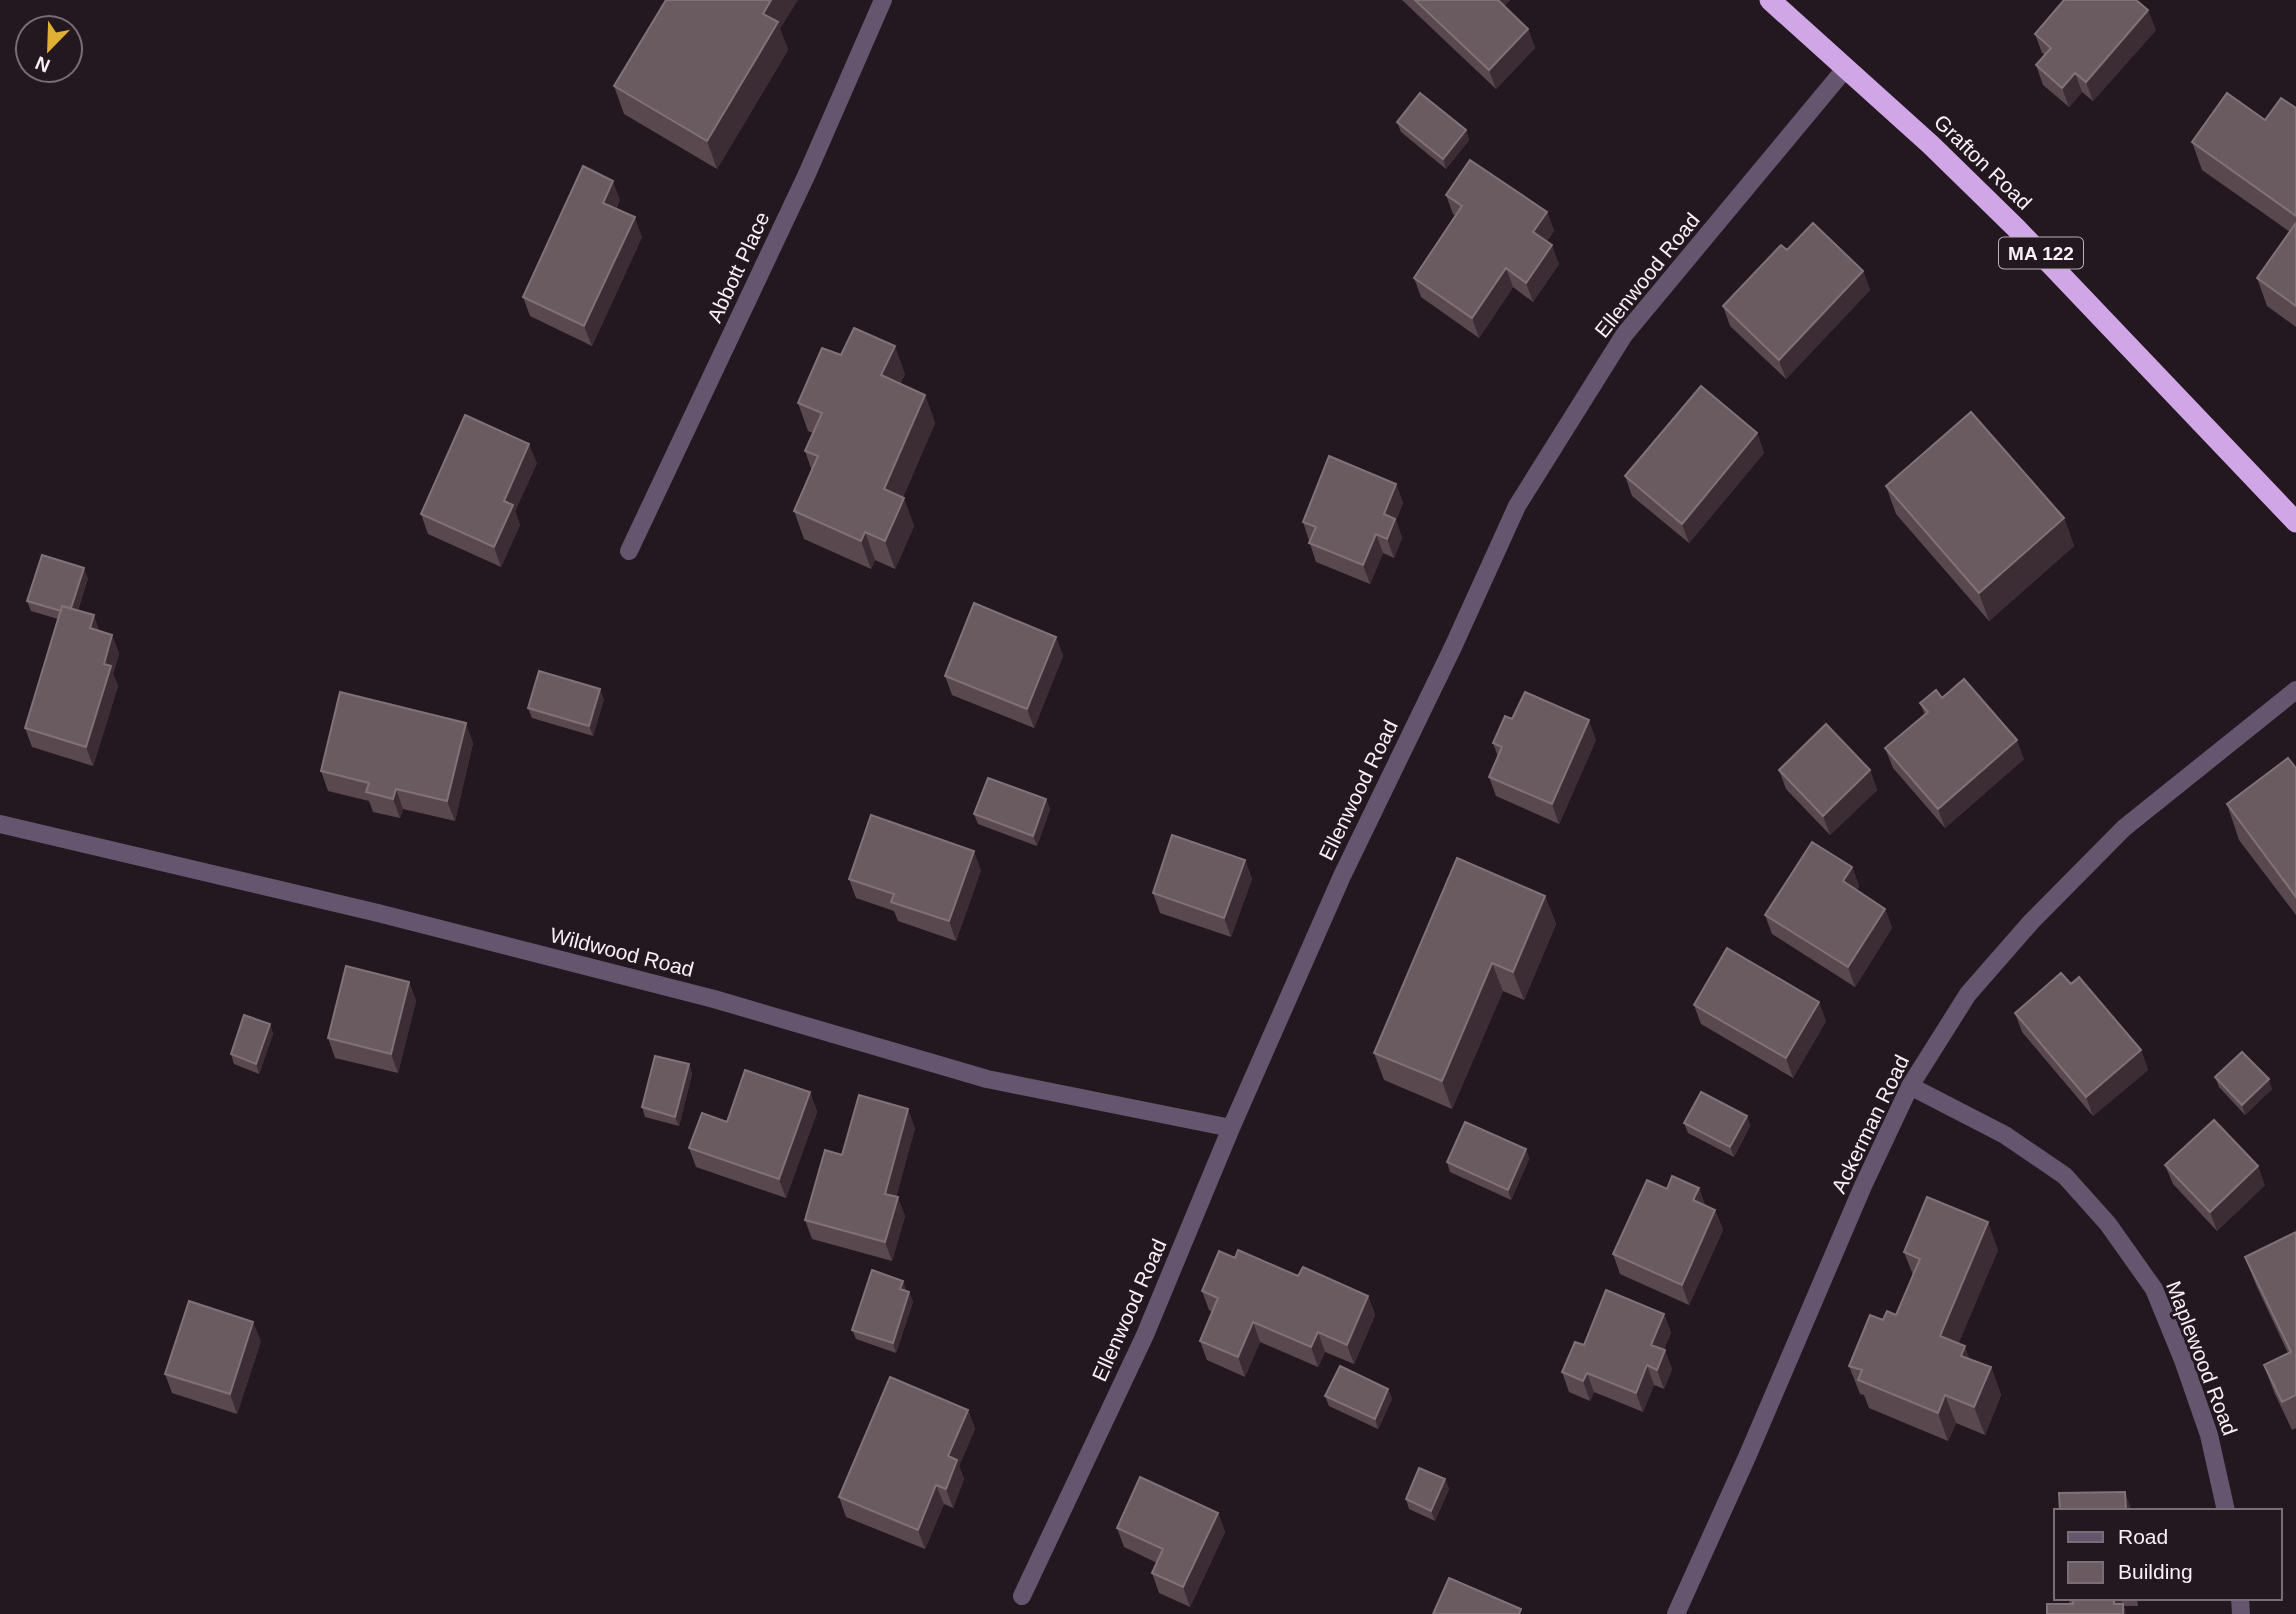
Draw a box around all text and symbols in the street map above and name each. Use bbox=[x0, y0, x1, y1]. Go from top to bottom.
north arrow bbox=[14, 14, 84, 84]
text: N bbox=[32, 52, 53, 77]
street label: Grafton Road bbox=[1930, 110, 2036, 214]
street label: Abbott Place bbox=[702, 208, 774, 326]
street label: Ellenwood Road bbox=[1590, 208, 1704, 342]
road number: MA 122 bbox=[1999, 238, 2083, 268]
street label: Ellenwood Road bbox=[1314, 716, 1402, 864]
street label: Wildwood Road bbox=[548, 923, 696, 981]
street label: Ackerman Road bbox=[1827, 1051, 1913, 1197]
street label: Ellenwood Road bbox=[1087, 1235, 1171, 1385]
street label: Maplewood Road bbox=[2162, 1278, 2242, 1438]
legend bbox=[2054, 1509, 2282, 1600]
text: Road bbox=[2118, 1525, 2168, 1548]
text: Building bbox=[2118, 1560, 2193, 1583]

